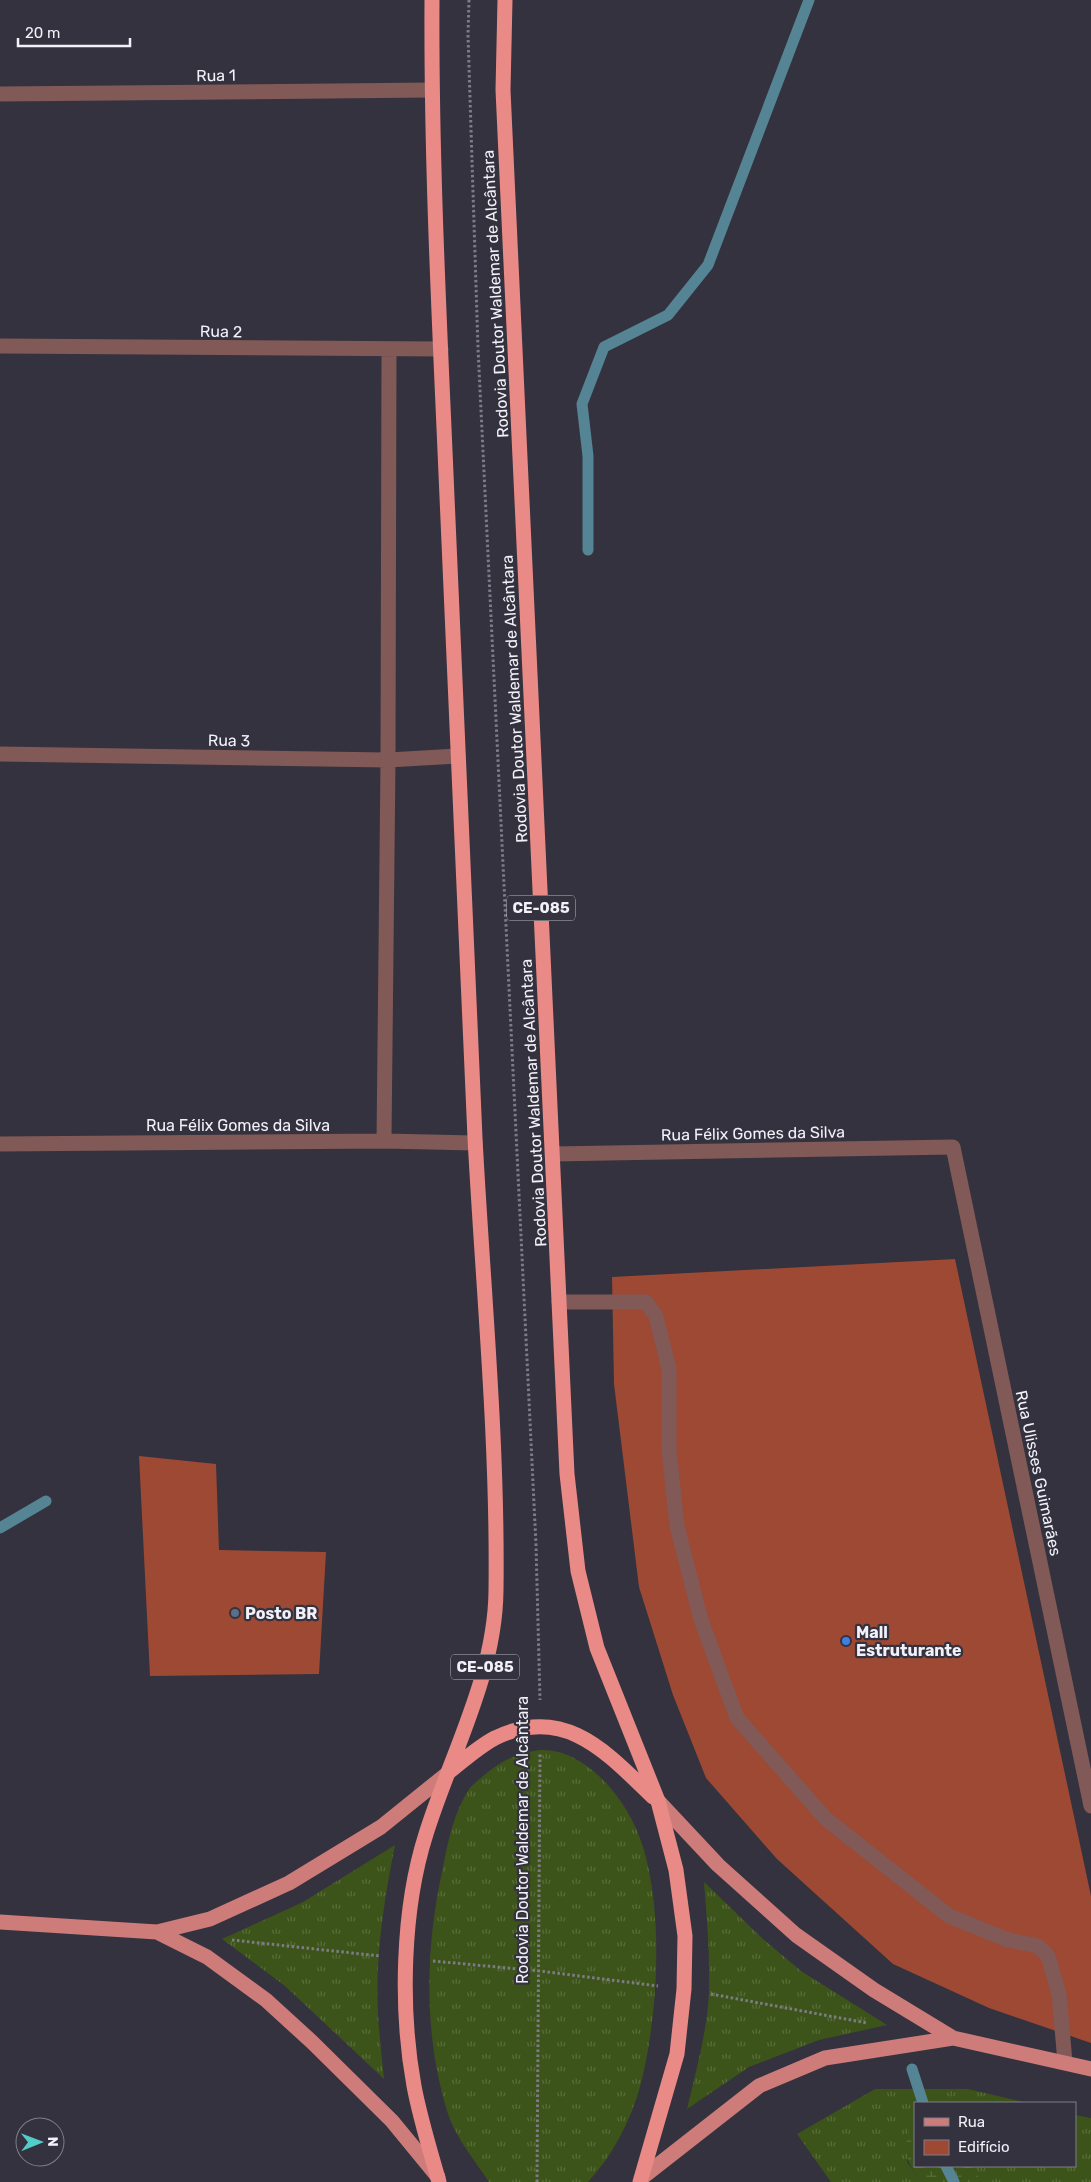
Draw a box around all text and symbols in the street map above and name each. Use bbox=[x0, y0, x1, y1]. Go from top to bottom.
scale bar bbox=[18, 15, 130, 47]
text: 20 m bbox=[25, 24, 60, 42]
street label: Rua 1 bbox=[196, 66, 236, 85]
street label: Rodovia Doutor Waldemar de Alcântara bbox=[478, 150, 513, 438]
street label: Rua 2 bbox=[200, 322, 242, 341]
street label: Rodovia Doutor Waldemar de Alcântara bbox=[497, 555, 532, 843]
street label: Rua 3 bbox=[208, 731, 250, 750]
road number: CE-085 bbox=[507, 896, 575, 920]
street label: Rodovia Doutor Waldemar de Alcântara bbox=[516, 959, 551, 1247]
street label: Rua Félix Gomes da Silva bbox=[146, 1116, 330, 1135]
street label: Rua Félix Gomes da Silva bbox=[661, 1122, 845, 1145]
street label: Rua Ulisses Guimarães bbox=[1012, 1389, 1065, 1558]
place label: Posto BR bbox=[245, 1604, 317, 1623]
marker: Posto BR bbox=[229, 1607, 241, 1619]
place label: Mall Estruturante bbox=[856, 1623, 962, 1660]
marker: Mall Estruturante bbox=[840, 1635, 852, 1647]
road number: CE-085 bbox=[451, 1654, 519, 1680]
street label: Rodovia Doutor Waldemar de Alcântara bbox=[513, 1696, 532, 1984]
legend bbox=[914, 2102, 1076, 2167]
text: Rua bbox=[958, 2113, 985, 2131]
north arrow bbox=[15, 2117, 65, 2167]
text: N bbox=[44, 2137, 61, 2147]
text: Edifício bbox=[958, 2138, 1010, 2156]

